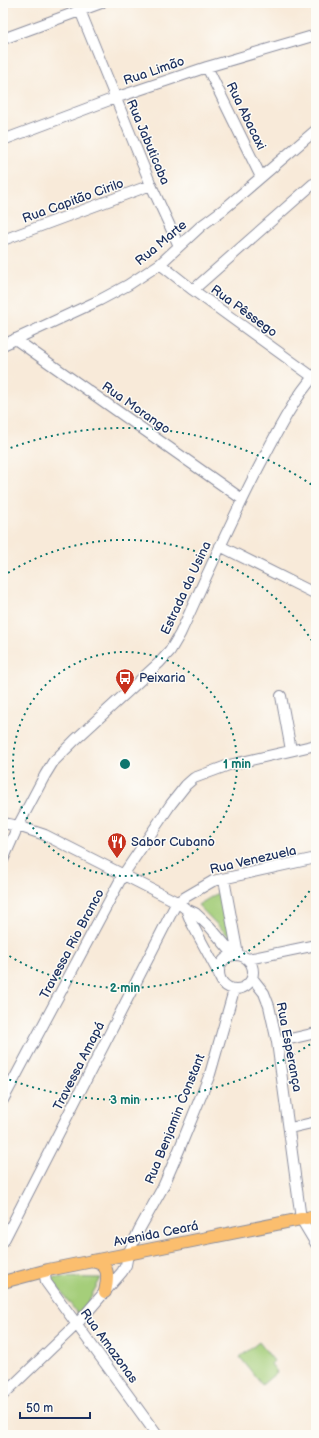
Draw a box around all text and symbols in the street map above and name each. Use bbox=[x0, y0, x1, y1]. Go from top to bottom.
street label: Rua Limão bbox=[121, 53, 187, 89]
street label: Rua Abacaxi bbox=[223, 80, 269, 152]
street label: Rua Jabuticaba bbox=[123, 97, 173, 187]
street label: Rua Capitão Cirilo bbox=[20, 175, 126, 227]
street label: Rua Marte bbox=[132, 217, 190, 269]
street label: Rua Pêssego bbox=[208, 282, 280, 340]
street label: Rua Morango bbox=[99, 379, 173, 437]
street label: Estrada da Usina bbox=[157, 539, 215, 637]
bus stop icon: Peixaria bbox=[114, 667, 136, 695]
place label: Peixaria bbox=[139, 670, 186, 686]
centre of rings bbox=[118, 757, 132, 771]
text: 1 min bbox=[223, 757, 251, 772]
restaurant icon: Sabor Cubano bbox=[106, 831, 128, 859]
place label: Sabor Cubano bbox=[131, 834, 215, 850]
street label: Rua Venezuela bbox=[208, 842, 298, 878]
street label: Travessa Rio Branco bbox=[36, 886, 108, 1002]
text: 2 min bbox=[110, 981, 140, 996]
street label: Rua Esperança bbox=[272, 1001, 306, 1093]
street label: Travessa Amapá bbox=[50, 1019, 108, 1113]
street label: Rua Benjamin Constant bbox=[142, 1052, 208, 1186]
text: 3 min bbox=[110, 1093, 140, 1108]
street label: Avenida Ceará bbox=[112, 1218, 200, 1250]
street label: Rua Amazonas bbox=[77, 1306, 142, 1387]
scale bar bbox=[20, 1394, 90, 1420]
text: 50 m bbox=[26, 1401, 53, 1416]

